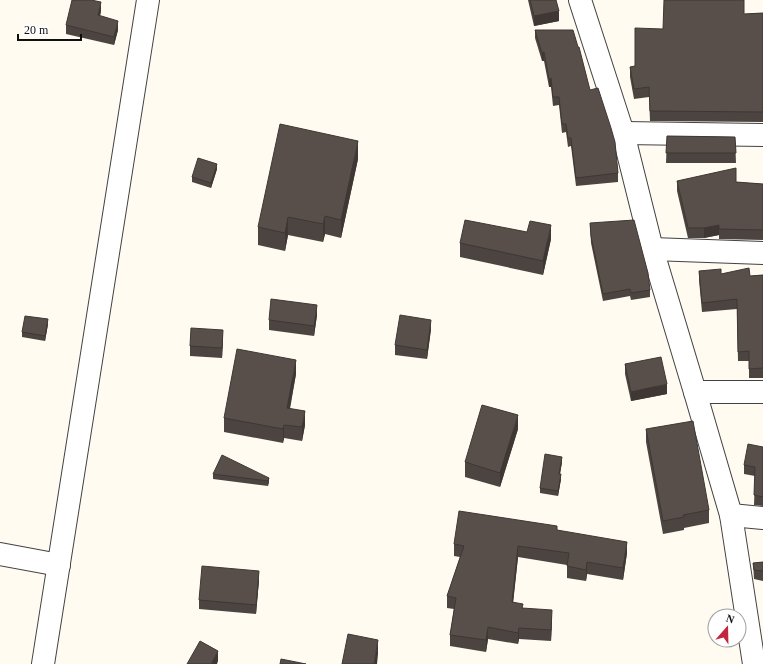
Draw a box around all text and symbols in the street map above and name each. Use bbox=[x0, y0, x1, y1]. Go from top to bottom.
scale bar bbox=[18, 16, 81, 42]
text: 20 m bbox=[24, 23, 49, 37]
north arrow bbox=[707, 608, 747, 648]
text: N bbox=[725, 612, 736, 626]

